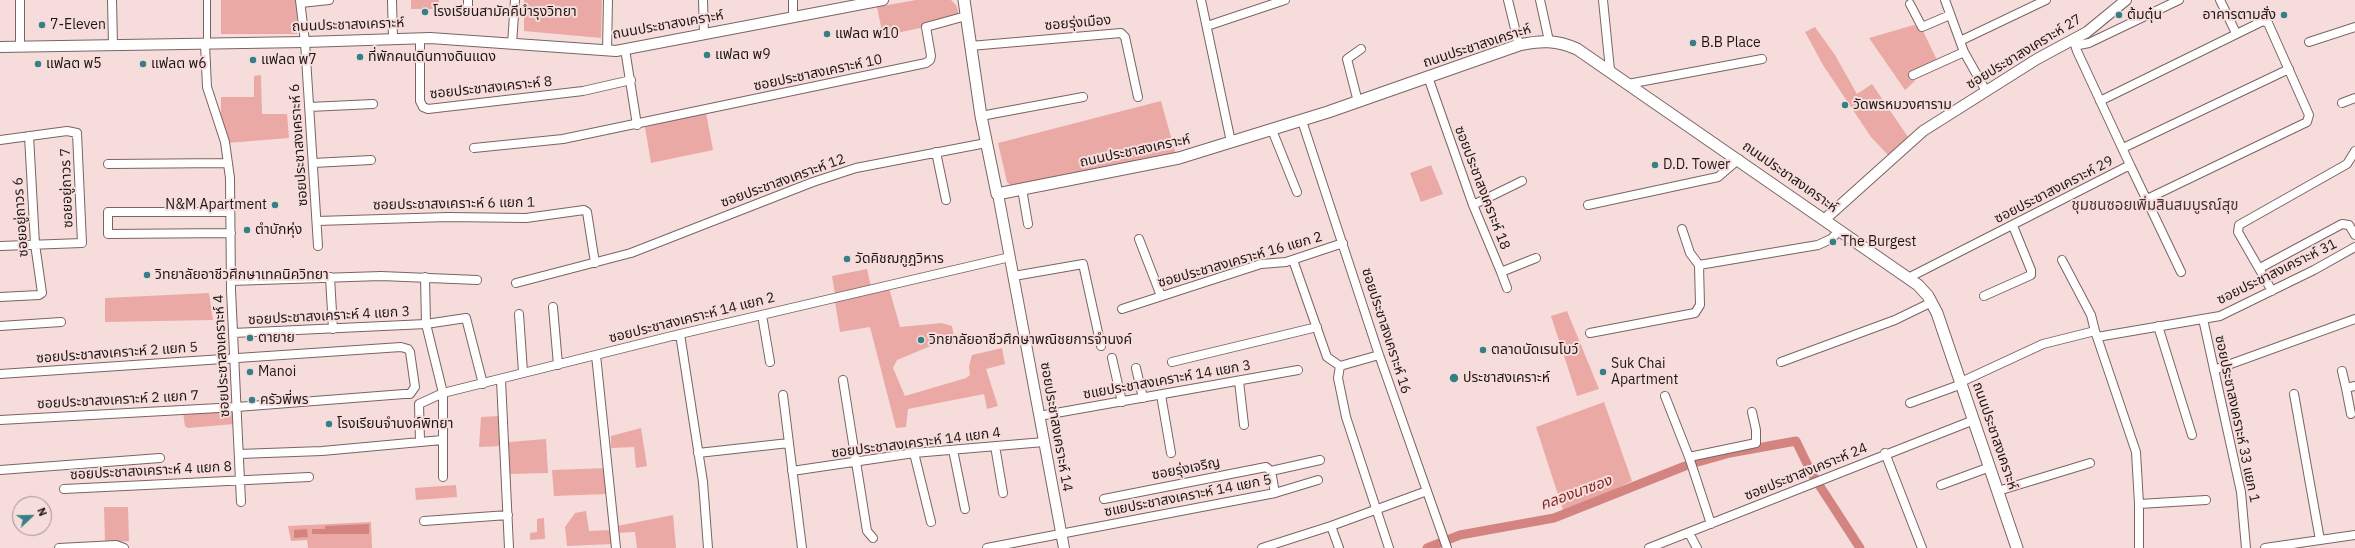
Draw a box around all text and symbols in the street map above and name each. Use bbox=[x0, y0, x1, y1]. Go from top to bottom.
place label: โรงเรียนสามัคคีบํารุงวิทยา bbox=[433, 4, 577, 20]
marker: โรงเรียนสามัคคีบํารุงวิทยา bbox=[420, 7, 430, 17]
street label: ถนนประชาสงเคราะห์ bbox=[611, 7, 725, 43]
place label: ต้มตุ๋น bbox=[2127, 7, 2162, 23]
place label: อาคารตามสั่ง bbox=[2202, 7, 2276, 23]
marker: ต้มตุ๋น bbox=[2114, 10, 2124, 20]
marker: อาคารตามสั่ง bbox=[2279, 10, 2289, 20]
street label: ซอยประชาสงเคราะห์ 27 bbox=[1963, 11, 2085, 93]
street label: ซอยรุ่งเมือง bbox=[1044, 12, 1112, 34]
street label: ถนนประชาสงเคราะห์ bbox=[291, 15, 405, 35]
place label: 7-Eleven bbox=[50, 17, 106, 33]
marker: 7-Eleven bbox=[37, 20, 47, 30]
street label: ถนนประชาสงเคราะห์ bbox=[1421, 21, 1533, 71]
place label: แฟลต พ10 bbox=[835, 26, 899, 42]
marker: แฟลต พ10 bbox=[822, 29, 832, 39]
place label: B.B Place bbox=[1701, 35, 1761, 51]
marker: B.B Place bbox=[1688, 38, 1698, 48]
place label: แฟลต พ9 bbox=[715, 47, 771, 63]
place label: ที่พักคนเดินทางดินแดง bbox=[368, 49, 496, 65]
marker: แฟลต พ9 bbox=[702, 50, 712, 60]
street label: ซอยประชาสงเคราะห์ 10 bbox=[752, 51, 884, 95]
place label: แฟลต พ7 bbox=[261, 52, 317, 68]
marker: ที่พักคนเดินทางดินแดง bbox=[355, 52, 365, 62]
marker: แฟลต พ7 bbox=[248, 55, 258, 65]
place label: แฟลต พ5 bbox=[46, 56, 102, 72]
place label: แฟลต พ6 bbox=[151, 56, 207, 72]
marker: แฟลต พ5 bbox=[33, 59, 43, 69]
marker: แฟลต พ6 bbox=[138, 59, 148, 69]
street label: ซอยประชาสงเคราะห์ 8 bbox=[429, 73, 553, 103]
street label: ซอยประชาสงเคราะห์ 6 bbox=[286, 83, 312, 207]
place label: วัดพรหมวงศาราม bbox=[1853, 97, 1952, 113]
marker: วัดพรหมวงศาราม bbox=[1840, 100, 1850, 110]
street label: ซอยประชาสงเคราะห์ 18 bbox=[1451, 124, 1513, 252]
street label: ถนนประชาสงเคราะห์ bbox=[1078, 131, 1192, 171]
street label: ถนนประชาสงเคราะห์ bbox=[1739, 138, 1841, 216]
street label: ซอยอยู่ถาวร 7 bbox=[57, 148, 77, 228]
street label: ซอยประชาสงเคราะห์ 12 bbox=[718, 151, 848, 211]
street label: ซอยประชาสงเคราะห์ 29 bbox=[1992, 153, 2116, 227]
place label: D.D. Tower bbox=[1663, 157, 1730, 173]
marker: D.D. Tower bbox=[1650, 160, 1660, 170]
street label: ซอยอยู่ถาวร 6 bbox=[10, 176, 32, 258]
street label: ซอยประชาสงเคราะห์ 6 แยก 1 bbox=[373, 194, 535, 214]
place label: N&M Apartment bbox=[165, 197, 267, 213]
district label: ชุมชนซอยเพิ่มสินสมบูรณ์สุข bbox=[2072, 197, 2238, 215]
marker: N&M Apartment bbox=[270, 200, 280, 210]
place label: ตำบักหุ่ง bbox=[255, 222, 302, 238]
marker: ตำบักหุ่ง bbox=[242, 225, 252, 235]
street label: ซอยประชาสงเคราะห์ 16 แยก 2 bbox=[1156, 228, 1324, 292]
place label: The Burgest bbox=[1841, 234, 1916, 250]
street label: ซอยประชาสงเคราะห์ 31 bbox=[2214, 236, 2340, 308]
marker: The Burgest bbox=[1828, 237, 1838, 247]
place label: วัดคิชฌกูฎวิหาร bbox=[855, 251, 944, 267]
marker: วัดคิชฌกูฎวิหาร bbox=[842, 254, 852, 264]
street label: ซอยประชาสงเคราะห์ 16 bbox=[1358, 266, 1414, 396]
place label: วิทยาลัยอาชีวศึกษาเทคนิควิทยา bbox=[155, 267, 329, 283]
marker: วิทยาลัยอาชีวศึกษาเทคนิควิทยา bbox=[142, 270, 152, 280]
street label: ซอยประชาสงเคราะห์ 14 แยก 2 bbox=[607, 289, 777, 347]
street label: ซอยประชาสงเคราะห์ 4 bbox=[210, 294, 234, 418]
street label: ซอยประชาสงเคราะห์ 4 แยก 3 bbox=[248, 303, 410, 329]
place label: ตายาย bbox=[258, 330, 295, 346]
place label: วิทยาลัยอาชีวศึกษาพณิชยการจำนงค์ bbox=[929, 332, 1132, 348]
marker: ตายาย bbox=[245, 333, 255, 343]
street label: ซอยประชาสงเคราะห์ 33 แยก 1 bbox=[2211, 334, 2263, 504]
marker: วิทยาลัยอาชีวศึกษาพณิชยการจำนงค์ bbox=[916, 335, 926, 345]
street label: ซอยประชาสงเคราะห์ 2 แยก 5 bbox=[36, 339, 198, 367]
place label: ตลาดนัดเรนโบว์ bbox=[1491, 342, 1578, 358]
marker: ตลาดนัดเรนโบว์ bbox=[1478, 345, 1488, 355]
place label: Suk Chai Apartment bbox=[1611, 356, 1678, 388]
street label: ซแยประชาสงเคราะห์ 14 แยก 3 bbox=[1082, 357, 1252, 403]
street label: ซอยประชาสงเคราะห์ 14 bbox=[1036, 361, 1076, 493]
place label: Manoi bbox=[258, 364, 296, 380]
marker: Manoi bbox=[245, 367, 255, 377]
marker: Suk Chai Apartment bbox=[1598, 367, 1608, 377]
place label: ประชาสงเคราะห์ bbox=[1463, 370, 1550, 386]
marker: ประชาสงเคราะห์ bbox=[1448, 372, 1460, 384]
street label: ถนนประชาสงเคราะห์ bbox=[1969, 380, 2021, 492]
street label: ซอยประชาสงเคราะห์ 2 แยก 7 bbox=[37, 387, 199, 413]
place label: ครัวพี่พร bbox=[260, 392, 309, 408]
marker: ครัวพี่พร bbox=[247, 395, 257, 405]
place label: โรงเรียนจำนงค์พิทยา bbox=[337, 416, 453, 432]
marker: โรงเรียนจำนงค์พิทยา bbox=[324, 419, 334, 429]
street label: ซอยประชาสงเคราะห์ 14 แยก 4 bbox=[830, 424, 1002, 462]
street label: ซอยประชาสงเคราะห์ 24 bbox=[1742, 440, 1870, 504]
street label: ซอยรุ่งเจริญ bbox=[1150, 454, 1222, 484]
street label: ซอยประชาสงเคราะห์ 4 แยก 8 bbox=[70, 458, 232, 484]
street label: ซแยประชาสงเคราะห์ 14 แยก 5 bbox=[1103, 472, 1273, 520]
water label: คลองนาซอง bbox=[1538, 472, 1614, 514]
north arrow bbox=[12, 496, 52, 536]
text: N bbox=[34, 506, 50, 518]

